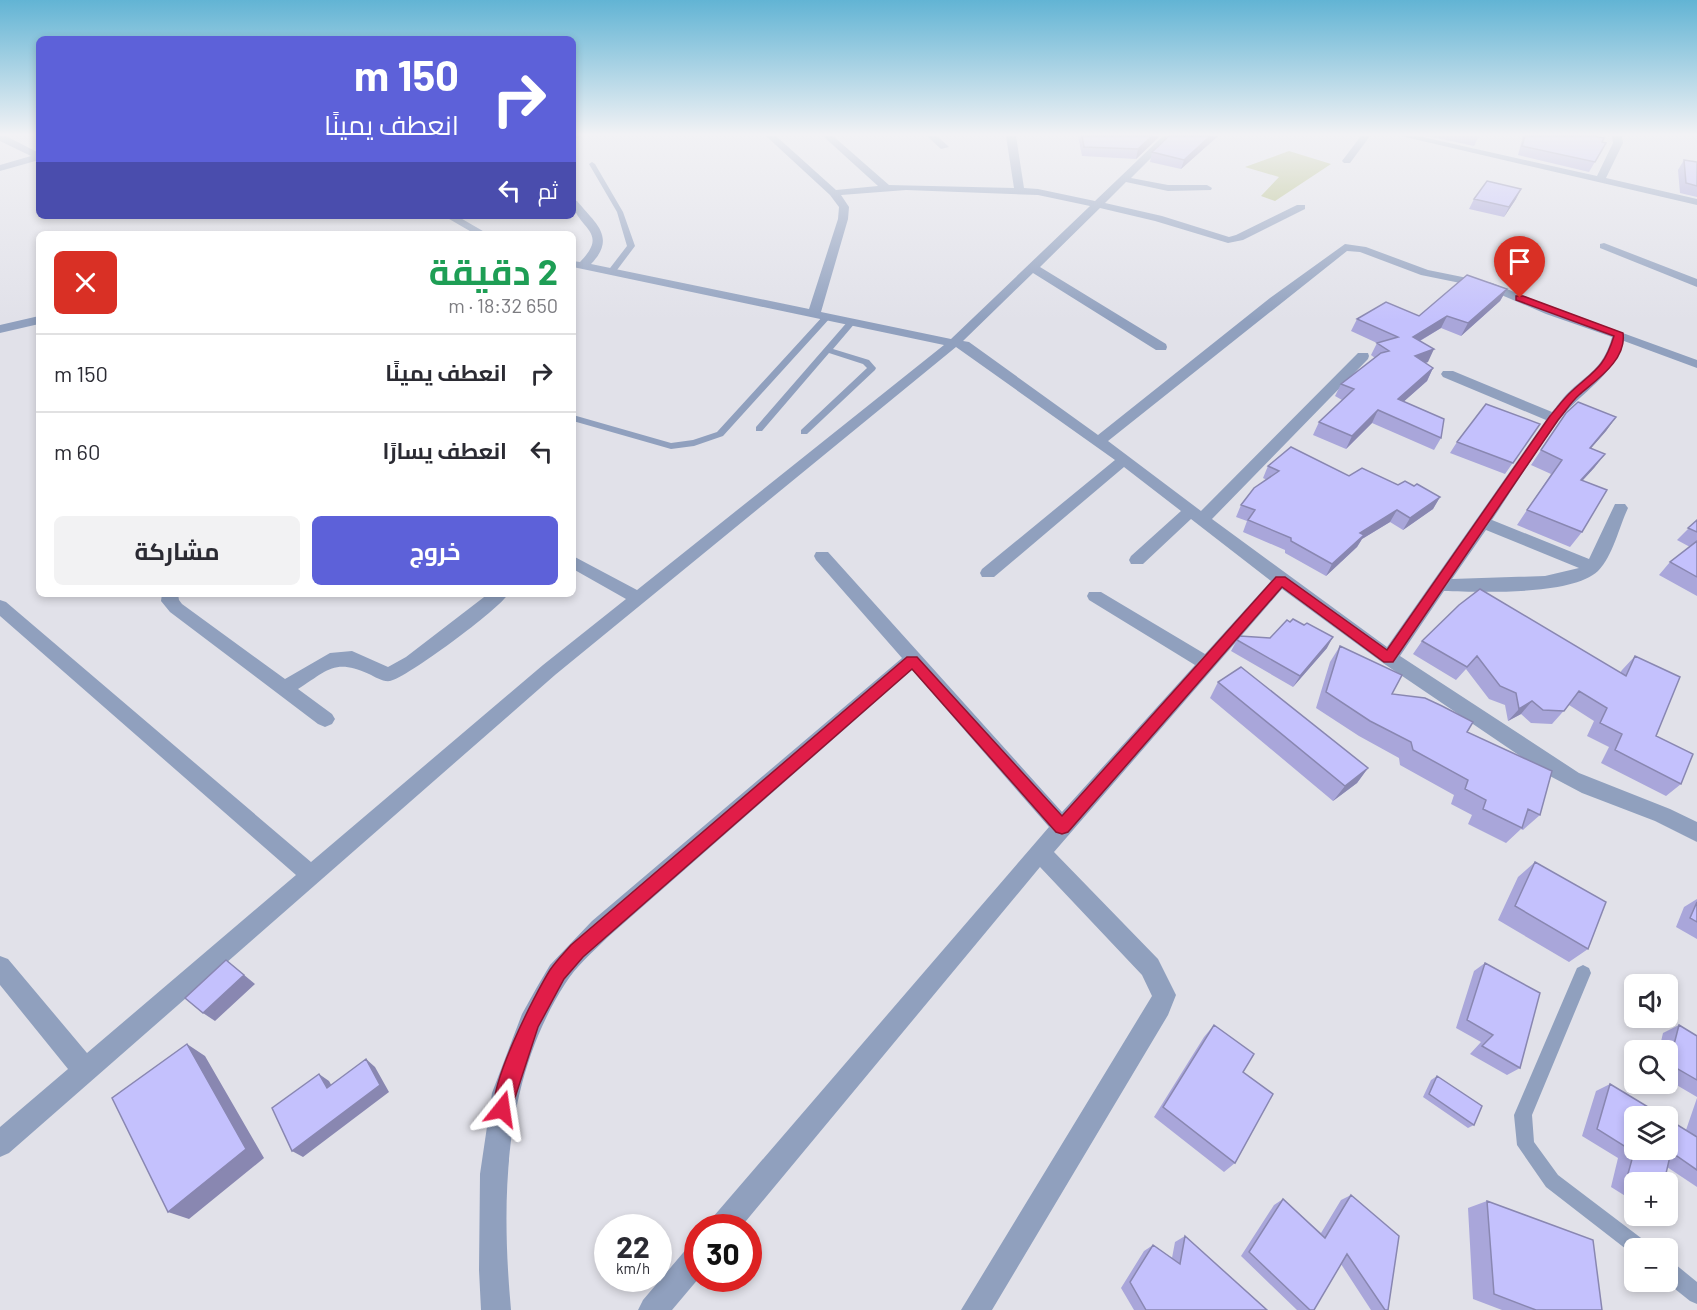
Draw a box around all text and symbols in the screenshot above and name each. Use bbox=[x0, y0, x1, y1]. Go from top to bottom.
text: 150 m bbox=[354, 49, 459, 99]
icon: right bbox=[480, 60, 558, 138]
text: انعطف يمينًا bbox=[324, 108, 459, 140]
icon: left bbox=[493, 174, 526, 207]
text: ثم bbox=[538, 177, 558, 203]
pin bbox=[1494, 236, 1545, 298]
icon: arrive bbox=[1503, 245, 1536, 278]
text: 2 دقيقة bbox=[429, 249, 558, 292]
button: close bbox=[54, 251, 117, 314]
text: 650 m · 18:32 bbox=[448, 293, 558, 317]
icon: right bbox=[525, 357, 558, 390]
text: انعطف يمينًا bbox=[385, 359, 507, 385]
text: 150 m bbox=[54, 360, 108, 386]
icon: left bbox=[525, 435, 558, 468]
text: انعطف يسارًا bbox=[383, 437, 507, 463]
text: 60 m bbox=[54, 438, 100, 464]
button: مشاركة bbox=[54, 516, 300, 585]
button: خروج bbox=[312, 516, 558, 585]
map controls bbox=[1624, 974, 1678, 1292]
button: sound bbox=[1624, 974, 1678, 1028]
button: search bbox=[1624, 1040, 1678, 1094]
position arrow bbox=[470, 1077, 534, 1141]
button: layers bbox=[1624, 1106, 1678, 1160]
button: + bbox=[1624, 1172, 1678, 1226]
speed limit sign: 30 bbox=[684, 1214, 762, 1292]
text: 22 bbox=[616, 1228, 650, 1264]
button: − bbox=[1624, 1238, 1678, 1292]
text: km/h bbox=[616, 1259, 650, 1277]

